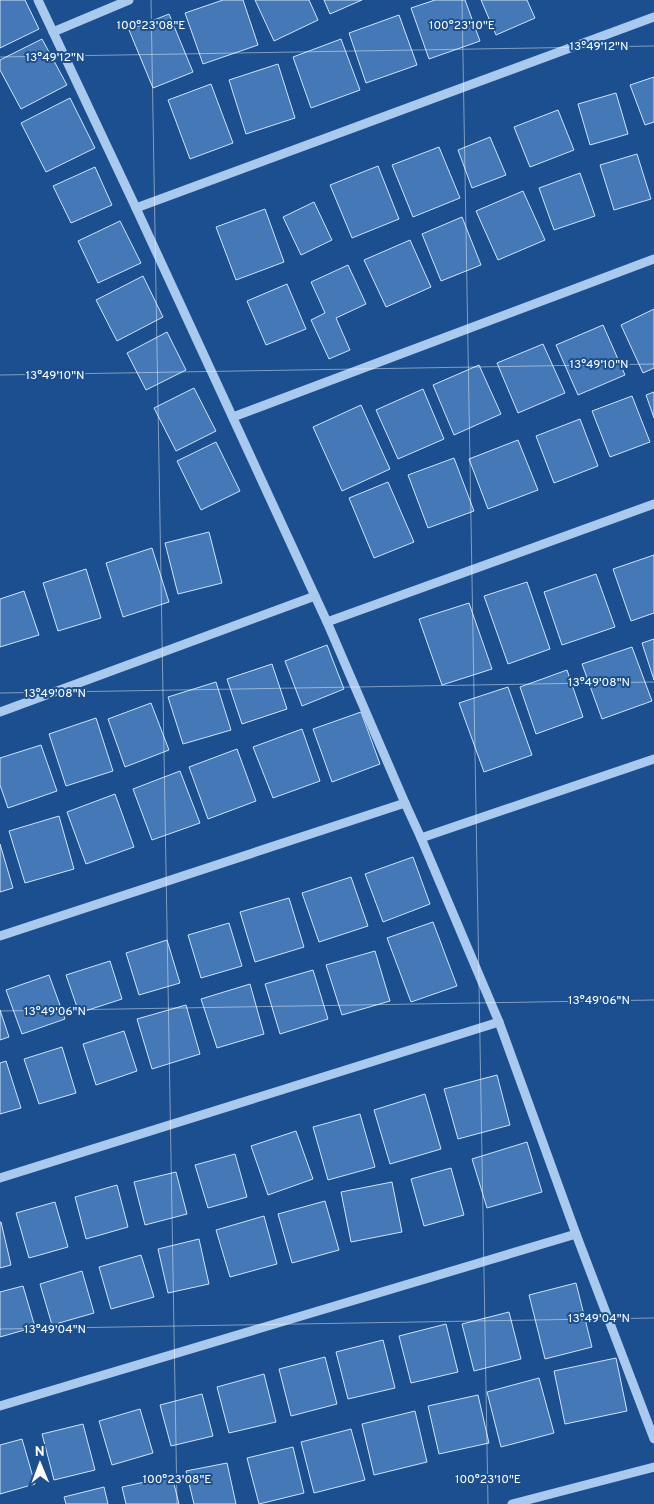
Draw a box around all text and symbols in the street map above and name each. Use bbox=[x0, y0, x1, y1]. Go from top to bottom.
text: 100°23'08"E bbox=[117, 18, 185, 34]
text: 100°23'10"E bbox=[429, 18, 495, 34]
text: 13°49'12"N bbox=[570, 39, 628, 55]
text: 13°49'12"N bbox=[26, 50, 84, 66]
text: 13°49'10"N bbox=[569, 357, 629, 373]
text: 13°49'10"N bbox=[25, 368, 85, 384]
text: 13°49'08"N bbox=[568, 675, 630, 691]
text: 13°49'08"N bbox=[24, 686, 86, 702]
text: 13°49'06"N bbox=[568, 993, 630, 1009]
text: 13°49'06"N bbox=[24, 1004, 86, 1020]
text: 13°49'04"N bbox=[568, 1311, 630, 1327]
text: 13°49'04"N bbox=[24, 1322, 86, 1338]
north arrow bbox=[15, 1439, 65, 1489]
text: N bbox=[35, 1444, 45, 1461]
text: 100°23'08"E bbox=[143, 1472, 211, 1488]
text: 100°23'10"E bbox=[455, 1472, 521, 1488]

